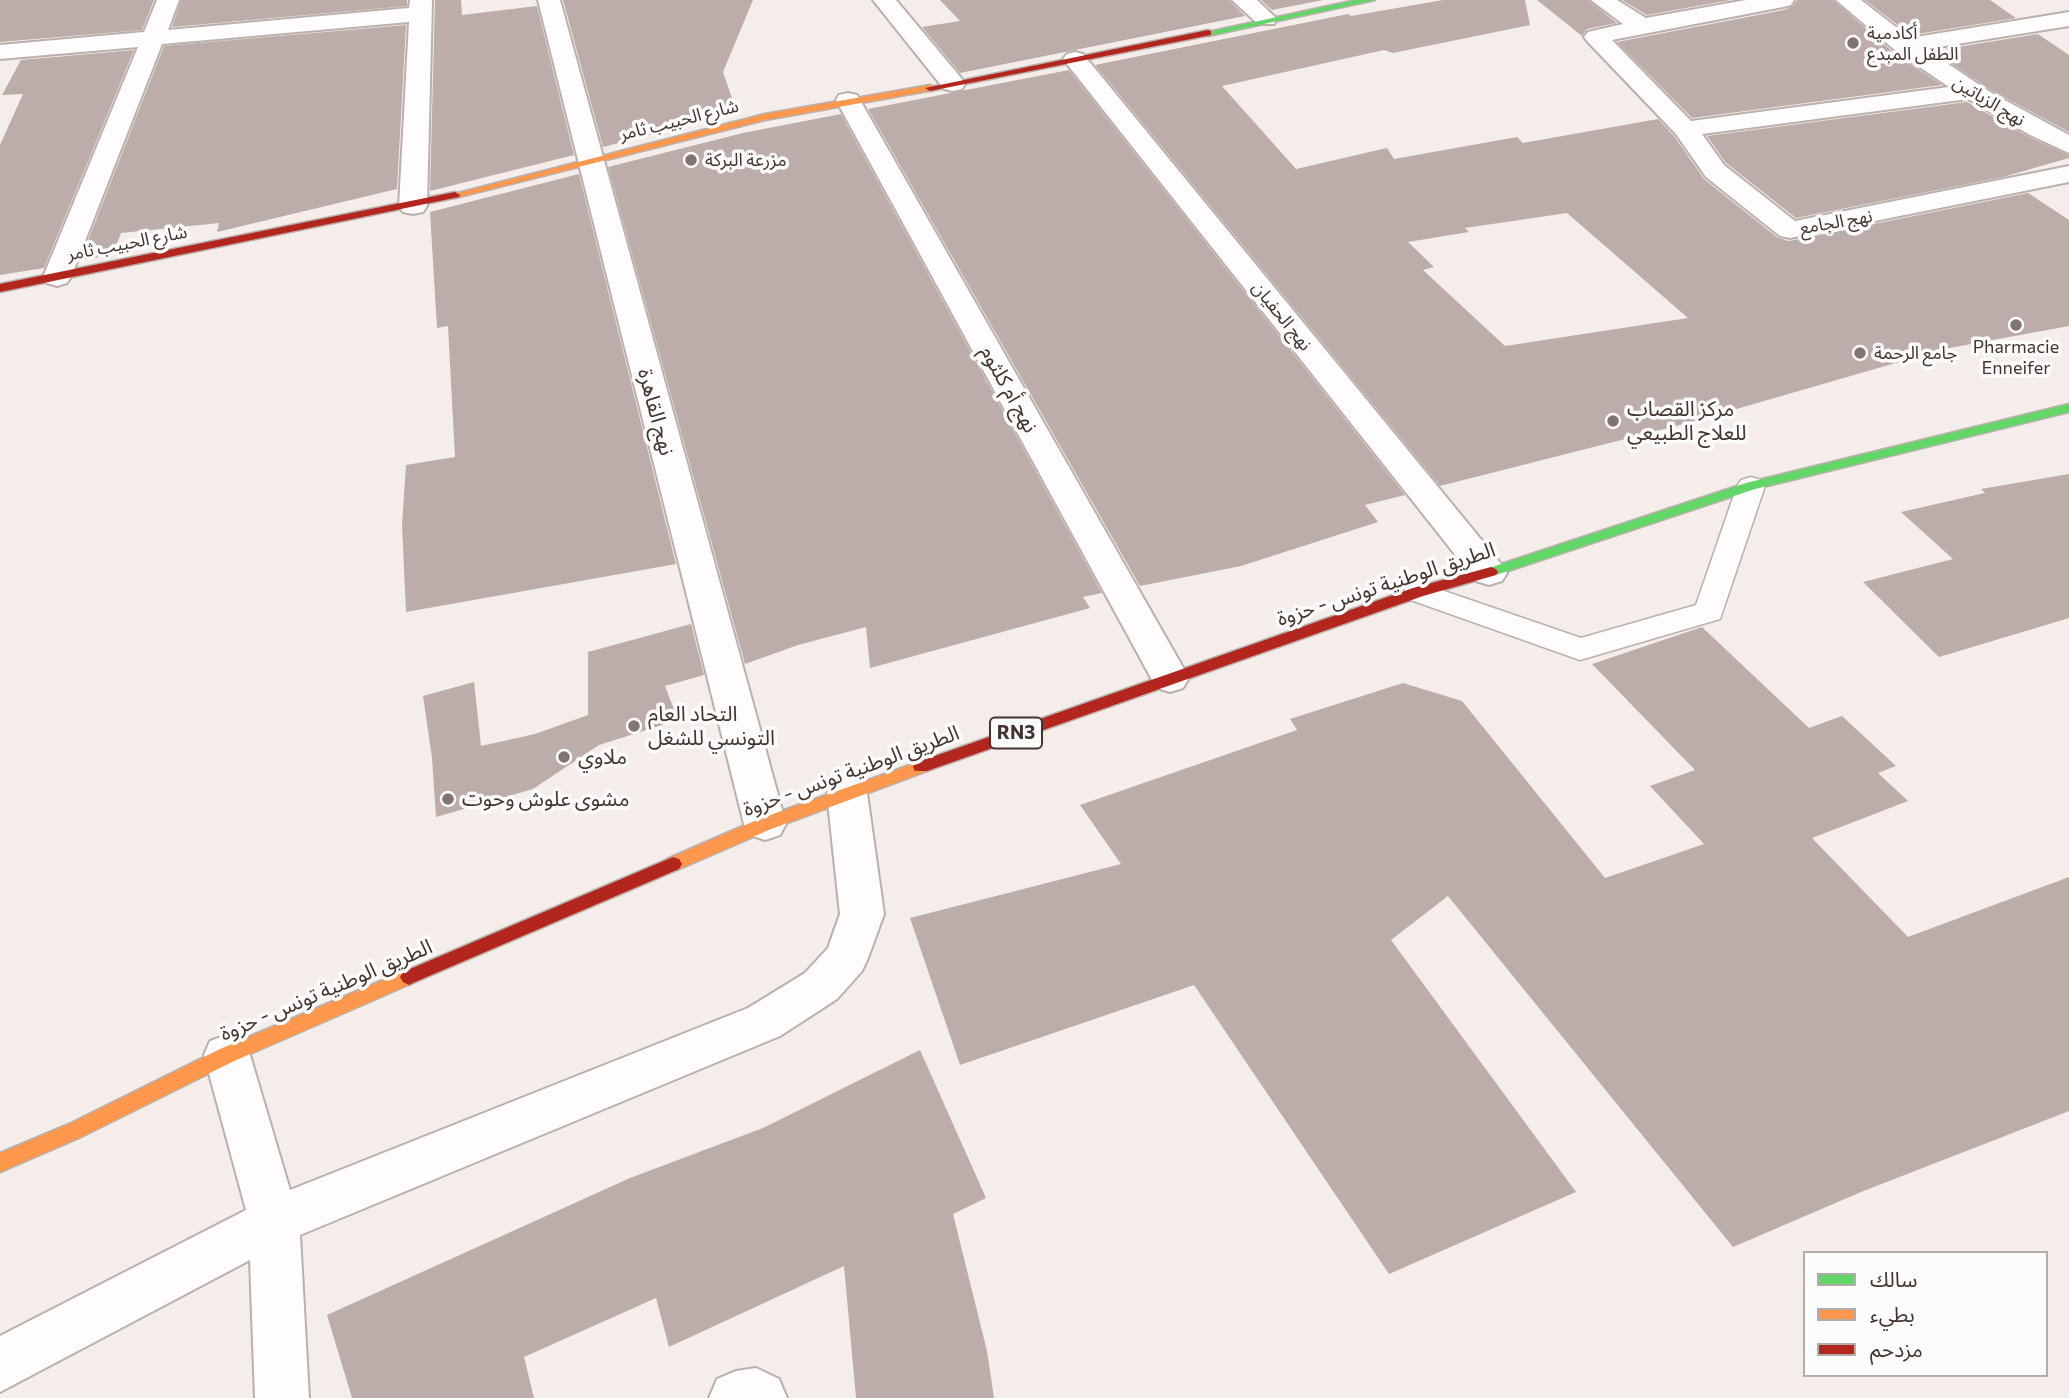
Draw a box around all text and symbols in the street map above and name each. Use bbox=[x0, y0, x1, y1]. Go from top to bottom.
place label: أكادمية الطفل المبدع bbox=[1867, 22, 1958, 64]
marker: أكادمية الطفل المبدع bbox=[1845, 35, 1861, 51]
street label: نهج الزياتين bbox=[1949, 71, 2029, 131]
street label: شارع الحبيب ثامر bbox=[617, 95, 741, 145]
place label: مزرعة البركة bbox=[705, 149, 787, 171]
marker: مزرعة البركة bbox=[683, 152, 699, 168]
street label: نهج الجامع bbox=[1798, 205, 1874, 239]
street label: شارع الحبيب ثامر bbox=[65, 221, 189, 265]
street label: نهج الحفيان bbox=[1248, 277, 1316, 355]
marker: Pharmacie Enneifer bbox=[2008, 317, 2024, 333]
place label: Pharmacie Enneifer bbox=[1973, 336, 2059, 378]
street label: نهج أم كلثوم bbox=[975, 341, 1043, 437]
place label: جامع الرحمة bbox=[1874, 342, 1957, 364]
marker: جامع الرحمة bbox=[1852, 345, 1868, 361]
street label: نهج القاهرة bbox=[632, 366, 680, 458]
place label: مركز القصاب للعلاج الطبيعي bbox=[1627, 396, 1747, 446]
marker: مركز القصاب للعلاج الطبيعي bbox=[1605, 413, 1621, 429]
street label: الطريق الوطنية تونس - حزوة bbox=[1274, 537, 1498, 631]
place label: التحاد العام التونسي للشغل bbox=[648, 701, 775, 751]
marker: التحاد العام التونسي للشغل bbox=[626, 718, 642, 734]
road number: RN3 bbox=[990, 718, 1042, 748]
street label: الطريق الوطنية تونس - حزوة bbox=[739, 720, 963, 822]
place label: ملاوي bbox=[578, 744, 627, 770]
marker: ملاوي bbox=[556, 749, 572, 765]
place label: مشوى علوش وحوت bbox=[462, 786, 629, 812]
marker: مشوى علوش وحوت bbox=[440, 791, 456, 807]
street label: الطريق الوطنية تونس - حزوة bbox=[216, 934, 436, 1046]
legend bbox=[1803, 1251, 2048, 1377]
text: سالك bbox=[1870, 1266, 1917, 1291]
text: بطيء bbox=[1870, 1301, 1915, 1326]
text: مزدحم bbox=[1870, 1336, 1923, 1361]

